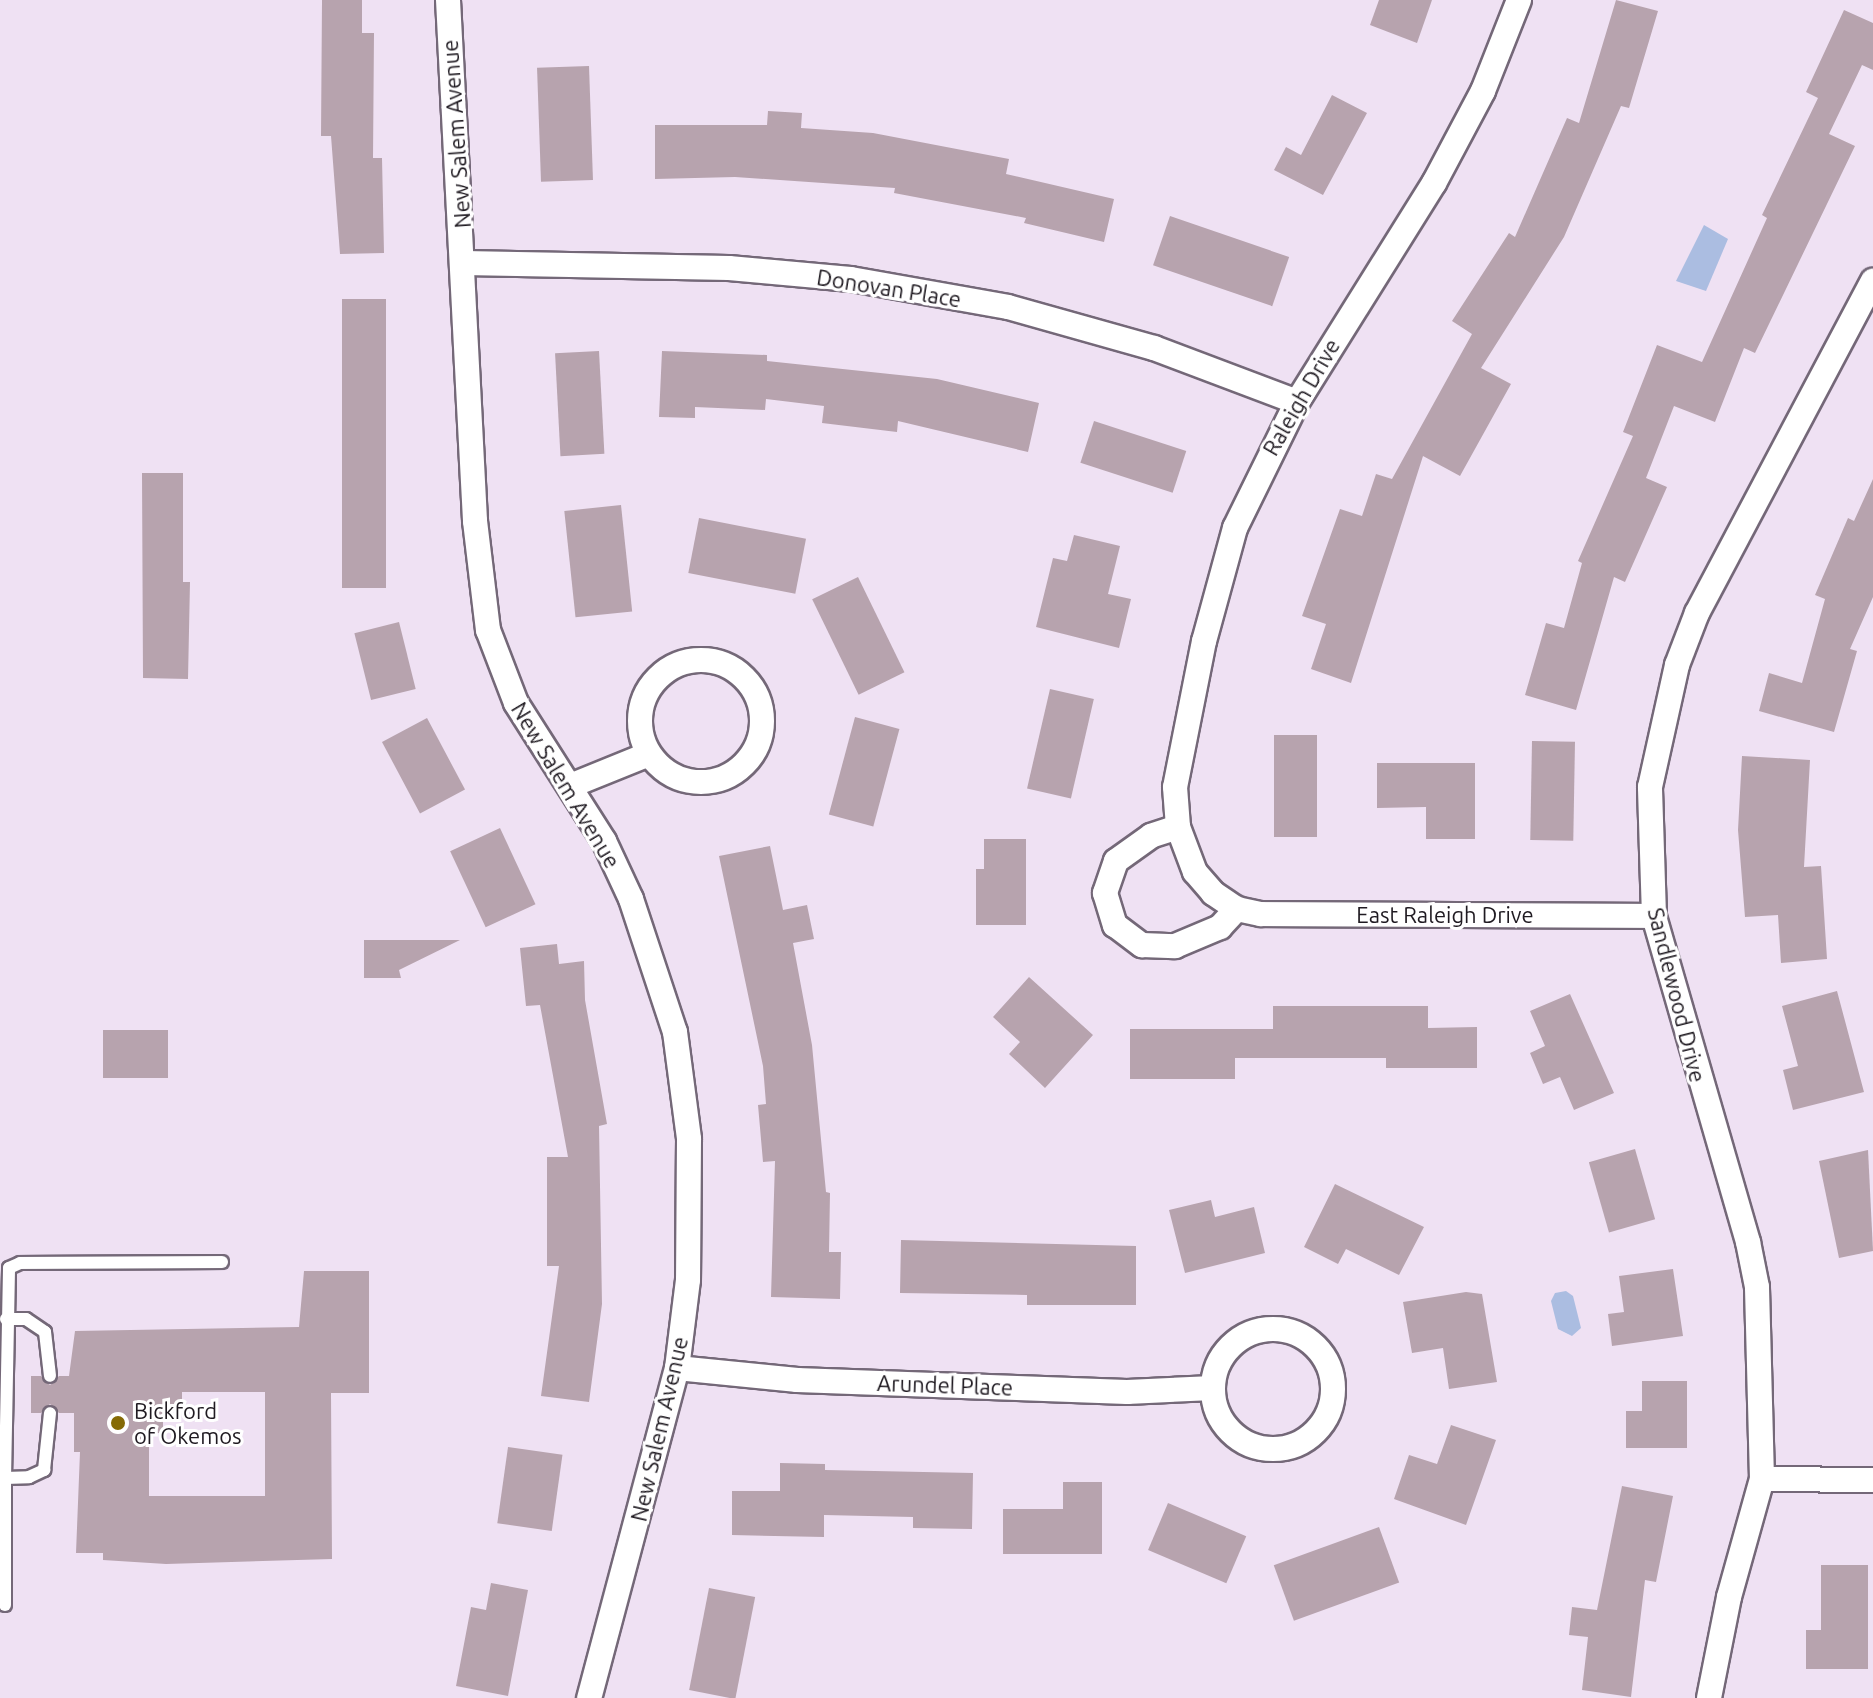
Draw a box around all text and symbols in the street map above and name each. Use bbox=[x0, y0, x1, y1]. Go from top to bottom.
street label: New Salem Avenue bbox=[436, 39, 476, 229]
street label: Donovan Place bbox=[815, 264, 963, 312]
street label: Raleigh Drive bbox=[1257, 334, 1345, 460]
street label: New Salem Avenue bbox=[506, 697, 626, 873]
street label: East Raleigh Drive bbox=[1356, 902, 1534, 928]
street label: Sandlewood Drive bbox=[1643, 905, 1711, 1085]
street label: New Salem Avenue bbox=[625, 1334, 693, 1524]
street label: Arundel Place bbox=[877, 1369, 1013, 1401]
place label: Bickford of Okemos bbox=[134, 1397, 242, 1448]
marker: Bickford of Okemos bbox=[109, 1414, 127, 1432]

